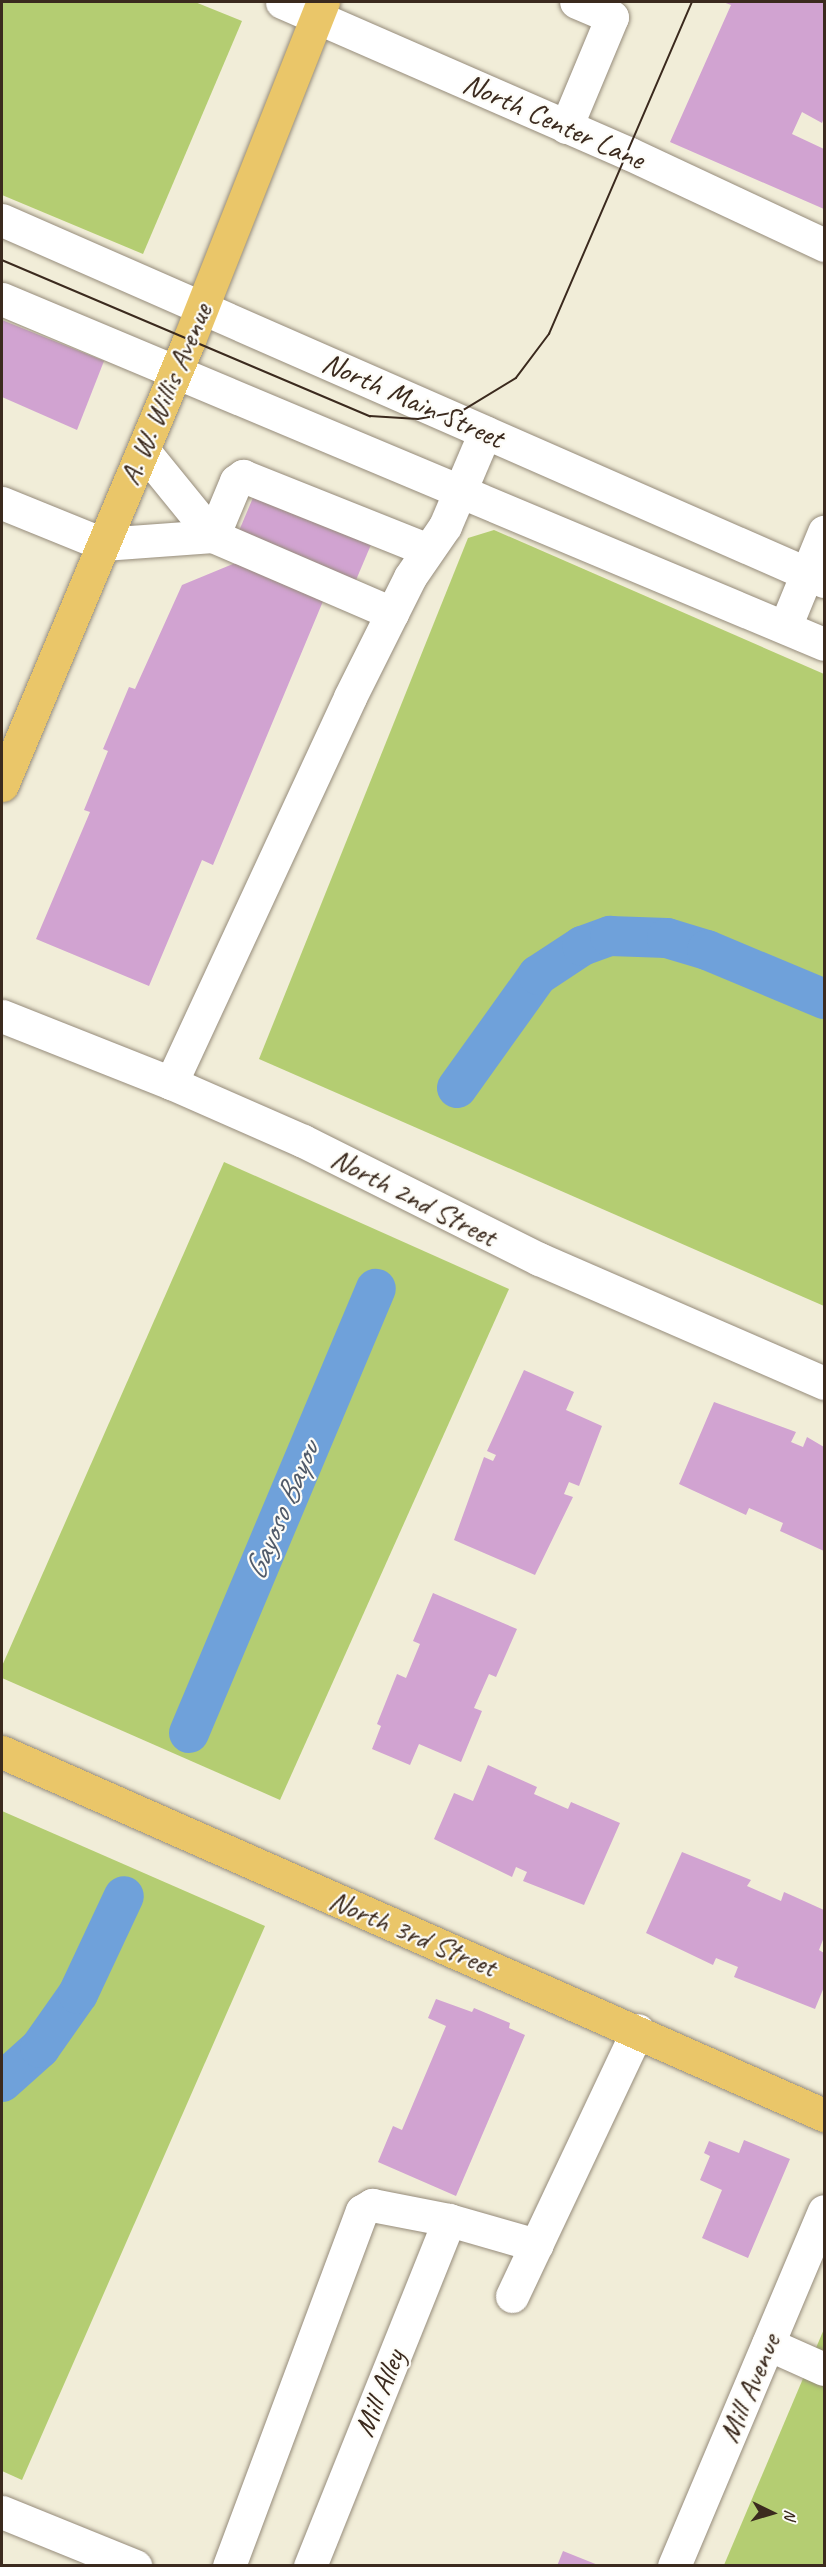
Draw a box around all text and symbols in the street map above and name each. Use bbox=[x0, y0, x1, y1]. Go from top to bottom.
street label: North Center Lane bbox=[458, 65, 650, 177]
street label: A. W. Willis Avenue bbox=[111, 298, 219, 490]
street label: North Main Street bbox=[316, 344, 510, 456]
street label: North 2nd Street bbox=[325, 1140, 503, 1254]
water label: Gayoso Bayou bbox=[236, 1437, 328, 1585]
street label: North 3rd Street bbox=[324, 1881, 502, 1985]
street label: Mill Avenue bbox=[710, 2329, 788, 2447]
street label: Mill Alley bbox=[345, 2344, 413, 2442]
north arrow bbox=[742, 2483, 802, 2543]
text: N bbox=[780, 2509, 800, 2520]

